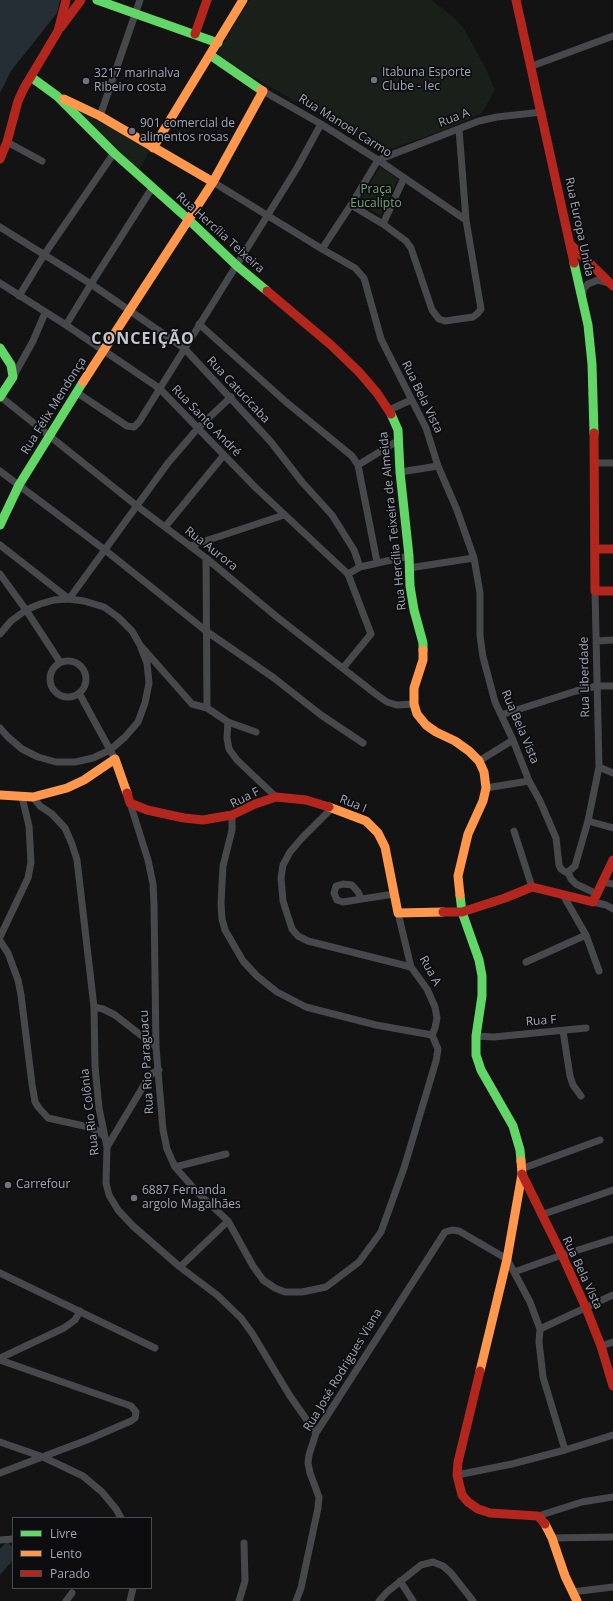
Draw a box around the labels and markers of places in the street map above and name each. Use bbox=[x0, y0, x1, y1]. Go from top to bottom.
place label: Itabuna Esporte Clube - Iec bbox=[382, 66, 471, 94]
place label: 3217 marinalva Ribeiro costa bbox=[94, 67, 180, 95]
marker: Itabuna Esporte Clube - Iec bbox=[369, 75, 379, 85]
marker: 3217 marinalva Ribeiro costa bbox=[81, 76, 91, 86]
place label: 901 comercial de alimentos rosas bbox=[140, 117, 235, 145]
marker: 901 comercial de alimentos rosas bbox=[127, 126, 137, 136]
place label: Carrefour bbox=[16, 1178, 70, 1192]
marker: Carrefour bbox=[3, 1180, 13, 1190]
place label: 6887 Fernanda argolo Magalhães bbox=[142, 1184, 241, 1212]
marker: 6887 Fernanda argolo Magalhães bbox=[129, 1193, 139, 1203]

